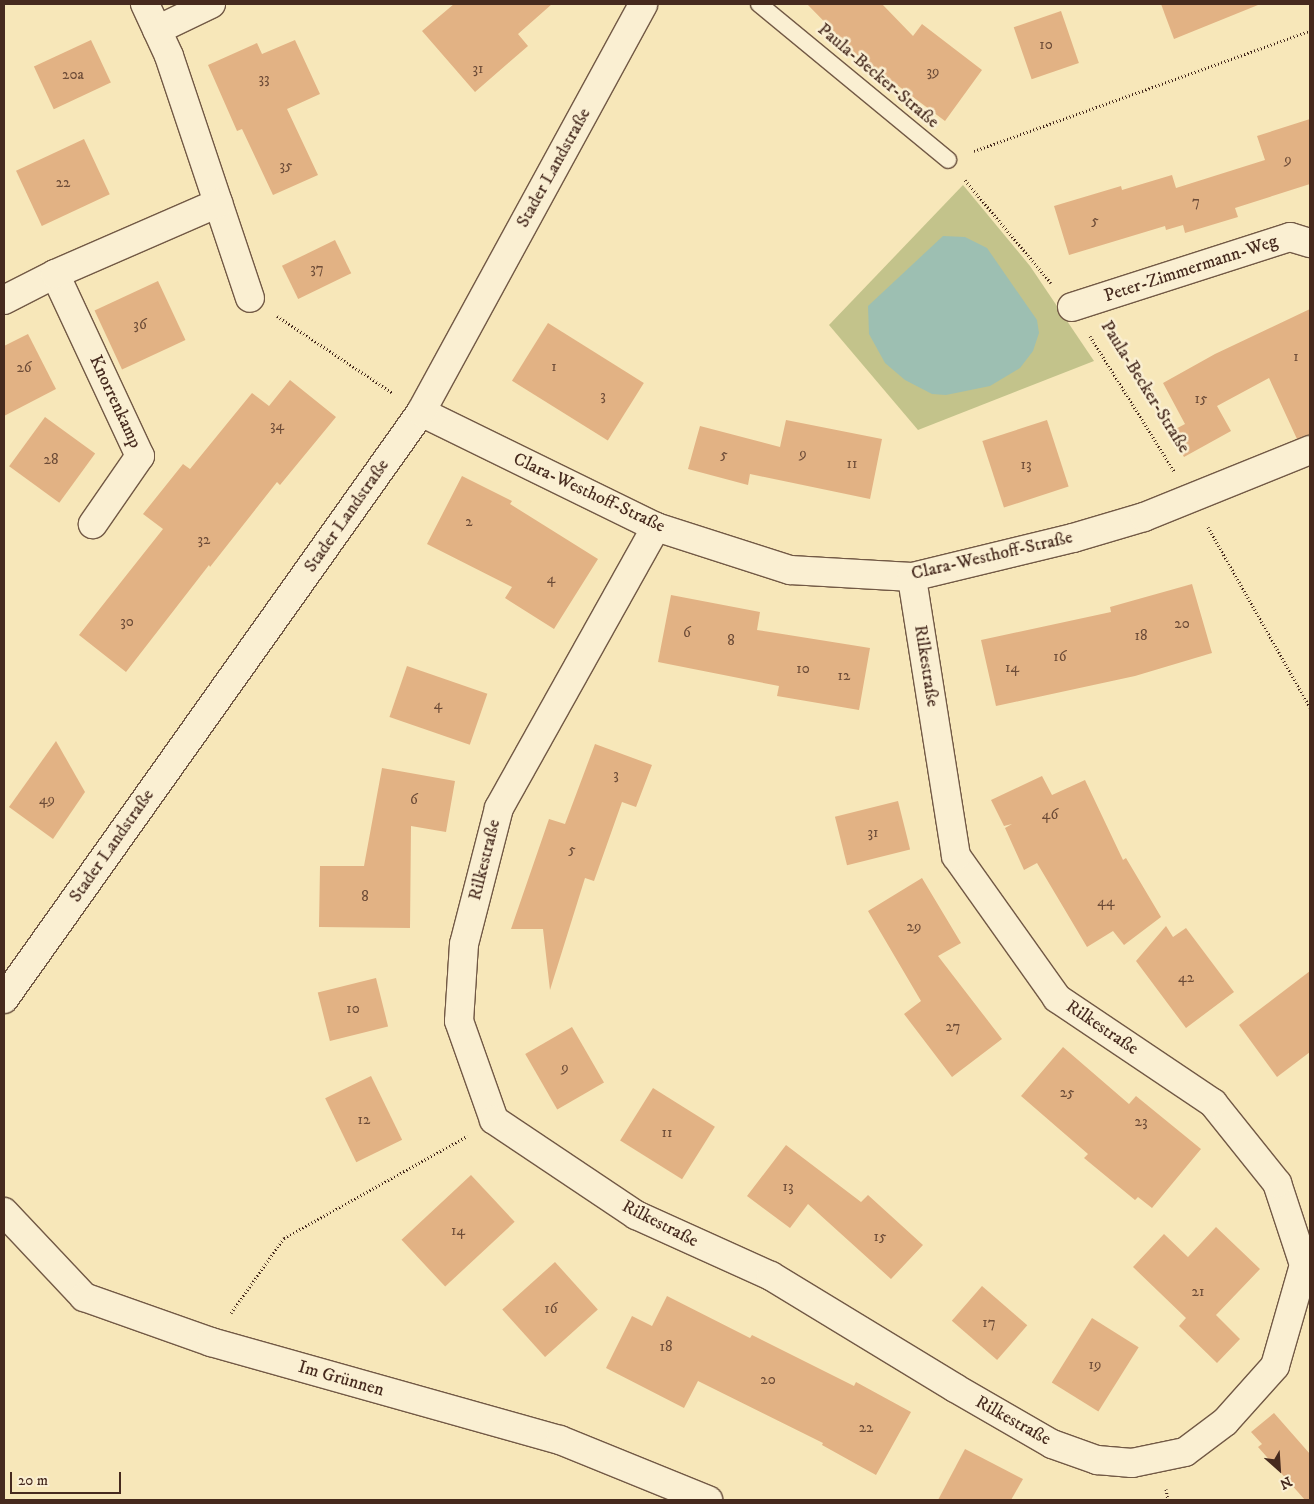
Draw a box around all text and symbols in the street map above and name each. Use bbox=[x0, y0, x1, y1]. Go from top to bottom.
street label: Paula-Becker-Straße bbox=[813, 19, 943, 133]
house number: 10 bbox=[1039, 36, 1053, 54]
house number: 31 bbox=[472, 60, 484, 78]
house number: 39 bbox=[926, 63, 940, 81]
house number: 20a bbox=[62, 66, 84, 84]
house number: 33 bbox=[258, 70, 270, 88]
street label: Stader Landstraße bbox=[512, 104, 596, 232]
house number: 9 bbox=[1284, 151, 1292, 169]
house number: 35 bbox=[279, 157, 293, 175]
house number: 22 bbox=[56, 174, 70, 192]
house number: 7 bbox=[1192, 193, 1200, 211]
house number: 5 bbox=[1091, 212, 1099, 230]
street label: Peter-Zimmermann-Weg bbox=[1101, 231, 1281, 307]
house number: 37 bbox=[310, 260, 324, 278]
house number: 36 bbox=[133, 316, 147, 334]
street label: Paula-Becker-Straße bbox=[1096, 317, 1194, 457]
house number: 1 bbox=[1293, 348, 1299, 366]
street label: Knorrenkamp bbox=[84, 352, 146, 452]
house number: 1 bbox=[551, 358, 557, 376]
house number: 26 bbox=[16, 359, 32, 377]
house number: 3 bbox=[600, 387, 606, 405]
house number: 15 bbox=[1195, 390, 1207, 408]
house number: 34 bbox=[270, 417, 284, 435]
house number: 9 bbox=[799, 445, 807, 463]
house number: 5 bbox=[720, 446, 728, 464]
street label: Clara-Westhoff-Straße bbox=[510, 448, 668, 538]
house number: 28 bbox=[44, 451, 58, 469]
street label: Stader Landstraße bbox=[300, 455, 394, 577]
house number: 11 bbox=[846, 455, 858, 473]
house number: 13 bbox=[1020, 456, 1032, 474]
house number: 2 bbox=[465, 513, 473, 531]
street label: Clara-Westhoff-Straße bbox=[909, 527, 1075, 585]
house number: 32 bbox=[198, 531, 210, 549]
house number: 4 bbox=[547, 570, 555, 588]
house number: 30 bbox=[120, 613, 134, 631]
house number: 20 bbox=[1174, 615, 1190, 633]
street label: Rilkestraße bbox=[909, 623, 943, 709]
house number: 6 bbox=[683, 624, 691, 642]
house number: 18 bbox=[1134, 627, 1148, 645]
house number: 8 bbox=[727, 632, 735, 650]
house number: 16 bbox=[1053, 648, 1067, 666]
house number: 14 bbox=[1005, 659, 1019, 677]
house number: 10 bbox=[796, 660, 810, 678]
house number: 12 bbox=[838, 667, 850, 685]
house number: 4 bbox=[434, 696, 442, 714]
house number: 3 bbox=[613, 766, 619, 784]
street label: Stader Landstraße bbox=[65, 785, 159, 907]
house number: 49 bbox=[39, 791, 55, 809]
house number: 6 bbox=[410, 791, 418, 809]
house number: 46 bbox=[1042, 806, 1058, 824]
street label: Rilkestraße bbox=[465, 817, 505, 903]
house number: 31 bbox=[867, 824, 879, 842]
house number: 5 bbox=[568, 841, 576, 859]
house number: 8 bbox=[361, 888, 369, 906]
house number: 44 bbox=[1097, 893, 1115, 911]
house number: 29 bbox=[907, 918, 921, 936]
house number: 42 bbox=[1178, 969, 1194, 987]
street label: Rilkestraße bbox=[1062, 996, 1142, 1060]
house number: 10 bbox=[346, 1000, 360, 1018]
house number: 27 bbox=[946, 1018, 960, 1036]
house number: 9 bbox=[561, 1059, 569, 1077]
house number: 25 bbox=[1060, 1084, 1074, 1102]
house number: 12 bbox=[358, 1111, 370, 1129]
house number: 23 bbox=[1135, 1113, 1147, 1131]
house number: 11 bbox=[661, 1124, 673, 1142]
house number: 13 bbox=[782, 1178, 794, 1196]
street label: Rilkestraße bbox=[618, 1196, 702, 1252]
house number: 14 bbox=[451, 1222, 465, 1240]
house number: 15 bbox=[874, 1228, 886, 1246]
house number: 21 bbox=[1192, 1283, 1204, 1301]
house number: 16 bbox=[544, 1300, 558, 1318]
house number: 17 bbox=[982, 1314, 996, 1332]
house number: 18 bbox=[659, 1338, 673, 1356]
street label: Im Grünnen bbox=[296, 1356, 386, 1402]
house number: 19 bbox=[1089, 1356, 1101, 1374]
house number: 20 bbox=[760, 1371, 776, 1389]
street label: Rilkestraße bbox=[972, 1392, 1054, 1450]
house number: 22 bbox=[859, 1419, 873, 1437]
north arrow bbox=[1254, 1444, 1304, 1494]
scale bar bbox=[12, 1462, 124, 1494]
text: 20 m bbox=[18, 1471, 48, 1490]
text: N bbox=[1276, 1472, 1295, 1493]

